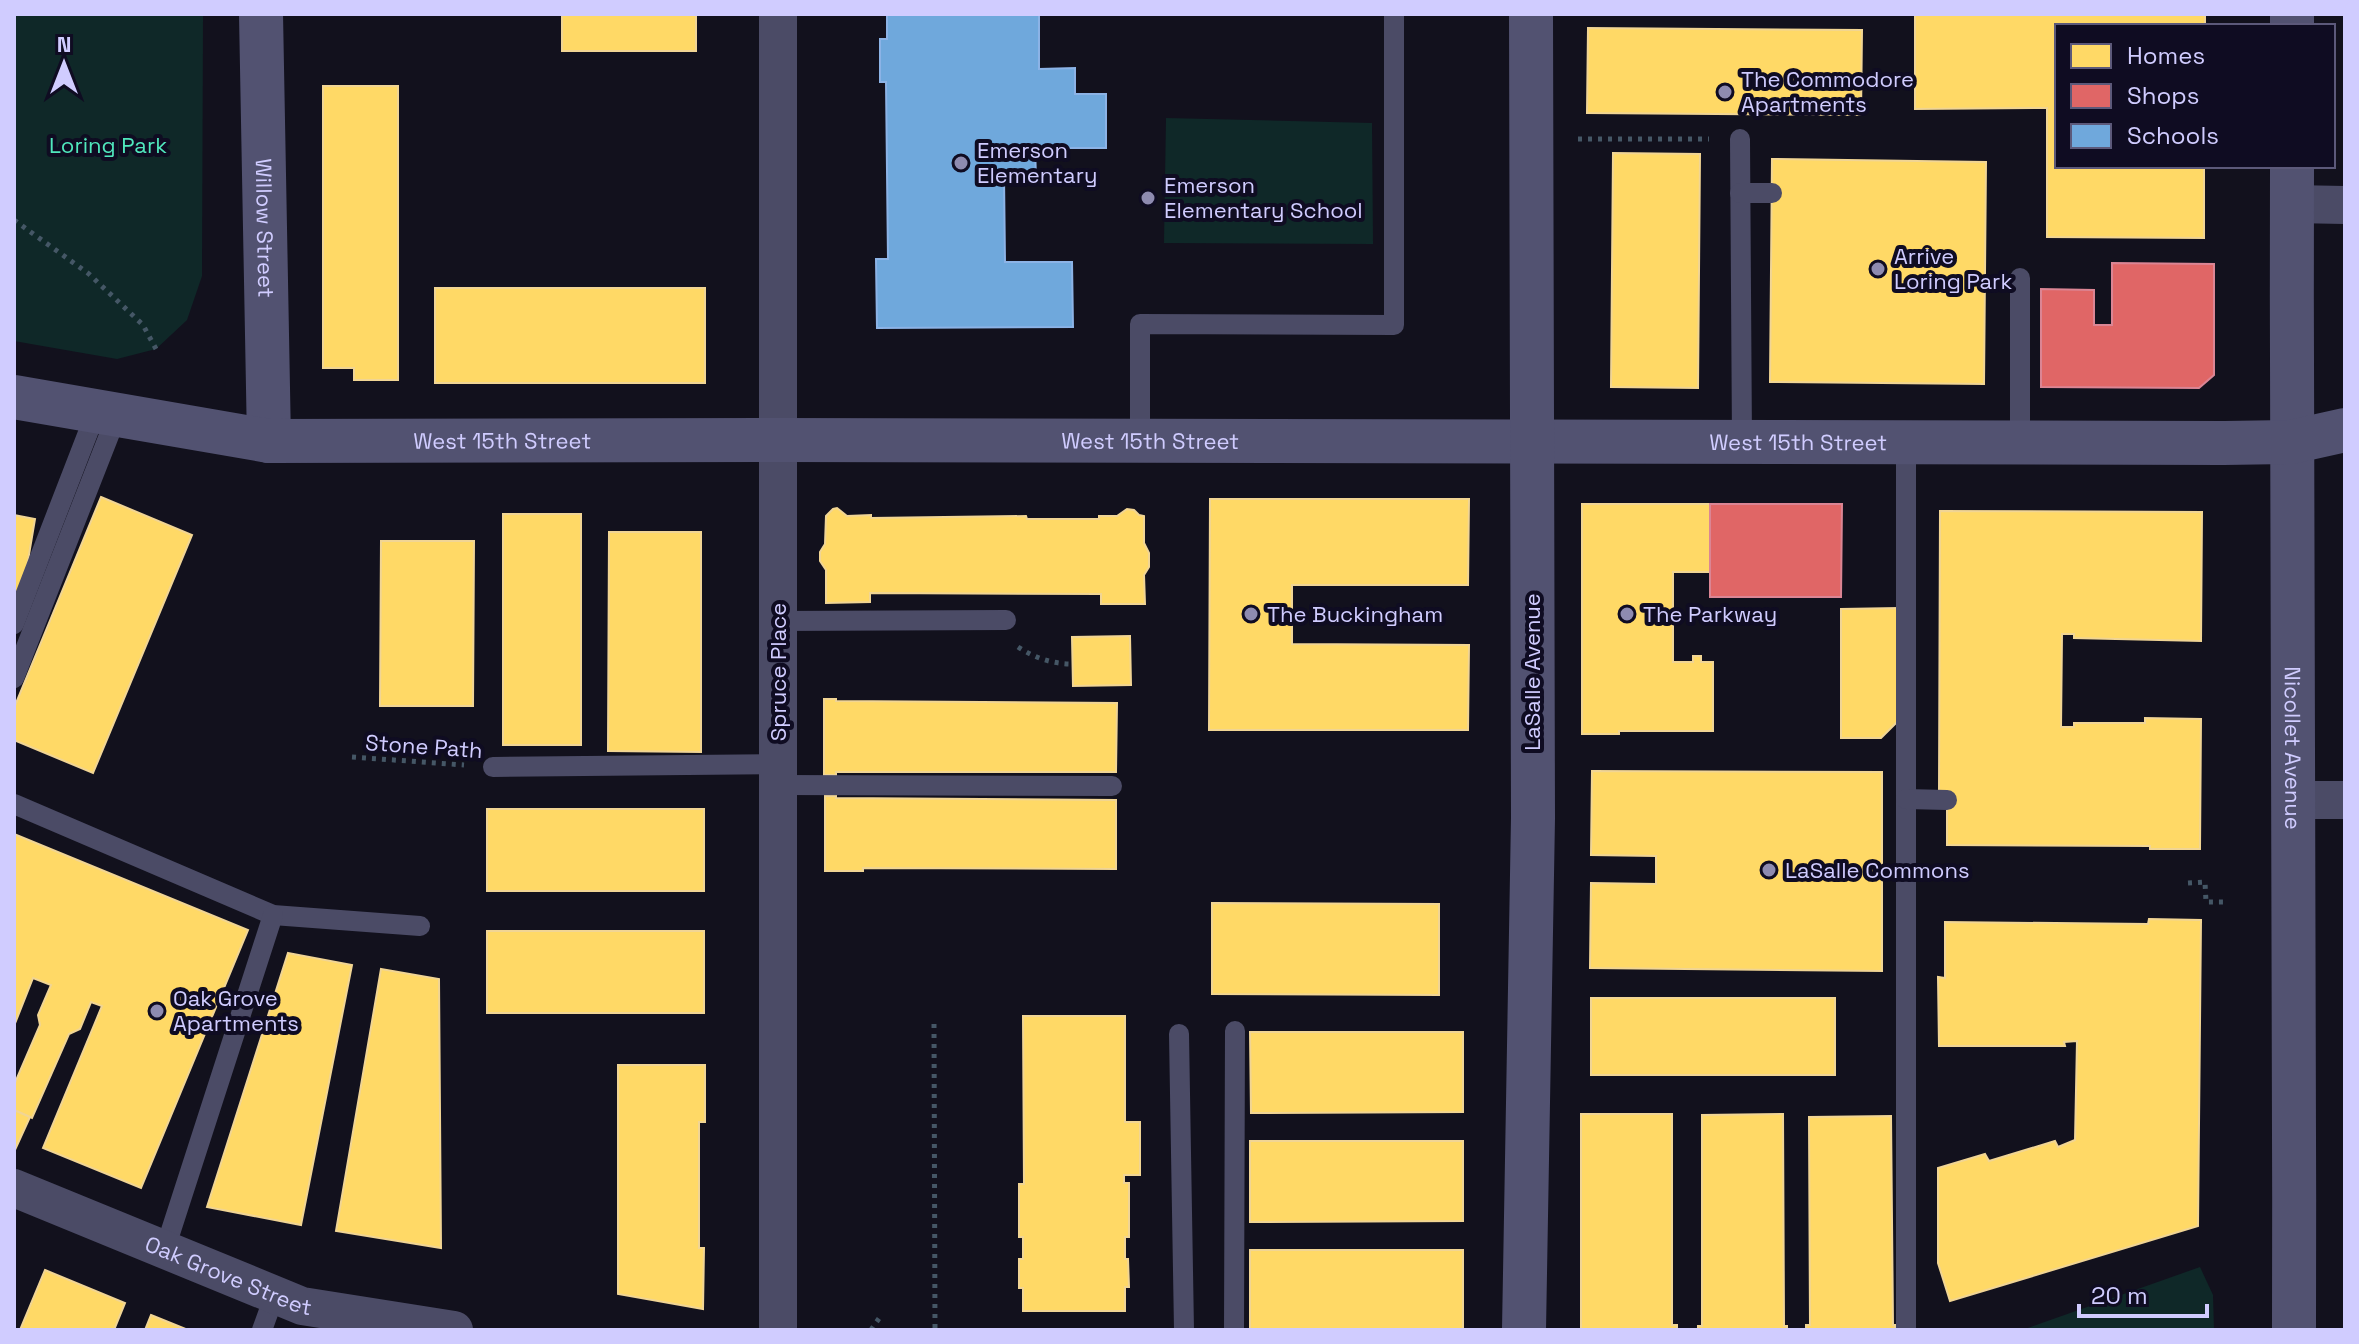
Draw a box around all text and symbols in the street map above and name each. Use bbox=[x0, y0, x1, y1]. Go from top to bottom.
north arrow bbox=[24, 24, 104, 104]
legend bbox=[2055, 24, 2335, 168]
text: N bbox=[57, 30, 71, 58]
text: Homes bbox=[2127, 40, 2205, 71]
place label: The Commodore Apartments bbox=[1741, 65, 1914, 118]
text: Shops bbox=[2127, 80, 2199, 111]
marker: The Commodore Apartments bbox=[1716, 83, 1734, 101]
text: Schools bbox=[2127, 120, 2219, 151]
park label: Loring Park bbox=[49, 131, 167, 159]
place label: Emerson Elementary bbox=[977, 136, 1097, 189]
marker: Emerson Elementary bbox=[952, 154, 970, 172]
street label: Willow Street bbox=[250, 158, 280, 298]
place label: Emerson Elementary School bbox=[1164, 171, 1363, 224]
marker: Emerson Elementary School bbox=[1139, 189, 1157, 207]
place label: Arrive Loring Park bbox=[1894, 242, 2012, 295]
marker: Arrive Loring Park bbox=[1869, 260, 1887, 278]
street label: West 15th Street bbox=[413, 426, 591, 455]
street label: West 15th Street bbox=[1061, 427, 1239, 455]
street label: West 15th Street bbox=[1709, 428, 1887, 456]
street label: LaSalle Avenue bbox=[1518, 593, 1546, 751]
place label: The Buckingham bbox=[1267, 600, 1443, 628]
place label: The Parkway bbox=[1643, 600, 1777, 628]
street label: Spruce Place bbox=[764, 603, 792, 741]
marker: The Buckingham bbox=[1242, 605, 1260, 623]
marker: The Parkway bbox=[1618, 605, 1636, 623]
street label: Nicollet Avenue bbox=[2279, 666, 2307, 830]
street label: Stone Path bbox=[364, 728, 484, 764]
place label: LaSalle Commons bbox=[1785, 856, 1970, 884]
marker: LaSalle Commons bbox=[1760, 861, 1778, 879]
place label: Oak Grove Apartments bbox=[173, 984, 299, 1037]
marker: Oak Grove Apartments bbox=[148, 1002, 166, 1020]
street label: Oak Grove Street bbox=[141, 1229, 314, 1321]
scale bar bbox=[2079, 1268, 2207, 1318]
text: 20 m bbox=[2091, 1280, 2148, 1311]

